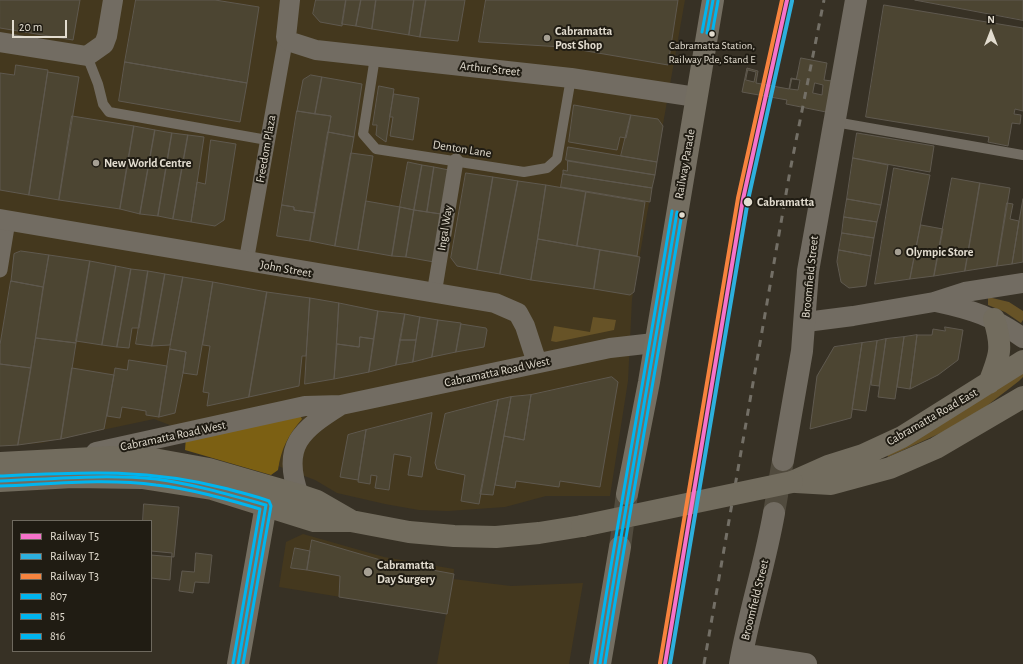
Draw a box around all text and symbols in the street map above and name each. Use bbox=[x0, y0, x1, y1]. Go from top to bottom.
scale bar bbox=[14, 12, 69, 38]
north arrow bbox=[971, 12, 1011, 52]
text: N bbox=[987, 14, 995, 25]
text: 20 m bbox=[19, 21, 42, 33]
place label: Cabramatta Post Shop bbox=[555, 24, 612, 52]
marker: Cabramatta Station, Railway Pde, Stand E bbox=[707, 29, 717, 39]
marker: Cabramatta Post Shop bbox=[542, 33, 552, 43]
place label: Cabramatta Station, Railway Pde, Stand E bbox=[668, 39, 756, 65]
street label: Arthur Street bbox=[459, 59, 521, 79]
street label: Freedom Plaza bbox=[253, 114, 279, 184]
street label: Railway Parade bbox=[672, 128, 698, 200]
street label: Denton Lane bbox=[432, 137, 492, 161]
place label: New World Centre bbox=[104, 156, 191, 170]
marker: New World Centre bbox=[91, 158, 101, 168]
place label: Cabramatta bbox=[757, 195, 814, 209]
marker: Cabramatta bbox=[742, 196, 754, 208]
street label: Ingal Way bbox=[434, 204, 456, 252]
unlabelled marker bbox=[677, 210, 687, 220]
street label: Broomfield Street bbox=[799, 235, 821, 319]
place label: Olympic Store bbox=[906, 245, 973, 259]
marker: Olympic Store bbox=[893, 247, 903, 257]
street label: John Street bbox=[259, 257, 313, 281]
street label: Cabramatta Road West bbox=[443, 354, 551, 390]
street label: Cabramatta Road East bbox=[884, 385, 980, 449]
street label: Cabramatta Road West bbox=[119, 418, 227, 454]
legend bbox=[12, 520, 152, 652]
text: Railway T5 bbox=[50, 530, 99, 542]
text: Railway T2 bbox=[50, 550, 100, 562]
place label: Cabramatta Day Surgery bbox=[377, 558, 435, 586]
street label: Broomfield Street bbox=[738, 558, 772, 642]
marker: Cabramatta Day Surgery bbox=[362, 566, 374, 578]
text: Railway T3 bbox=[50, 570, 99, 582]
text: 807 bbox=[50, 590, 67, 602]
text: 815 bbox=[50, 610, 65, 622]
text: 816 bbox=[50, 630, 65, 642]

